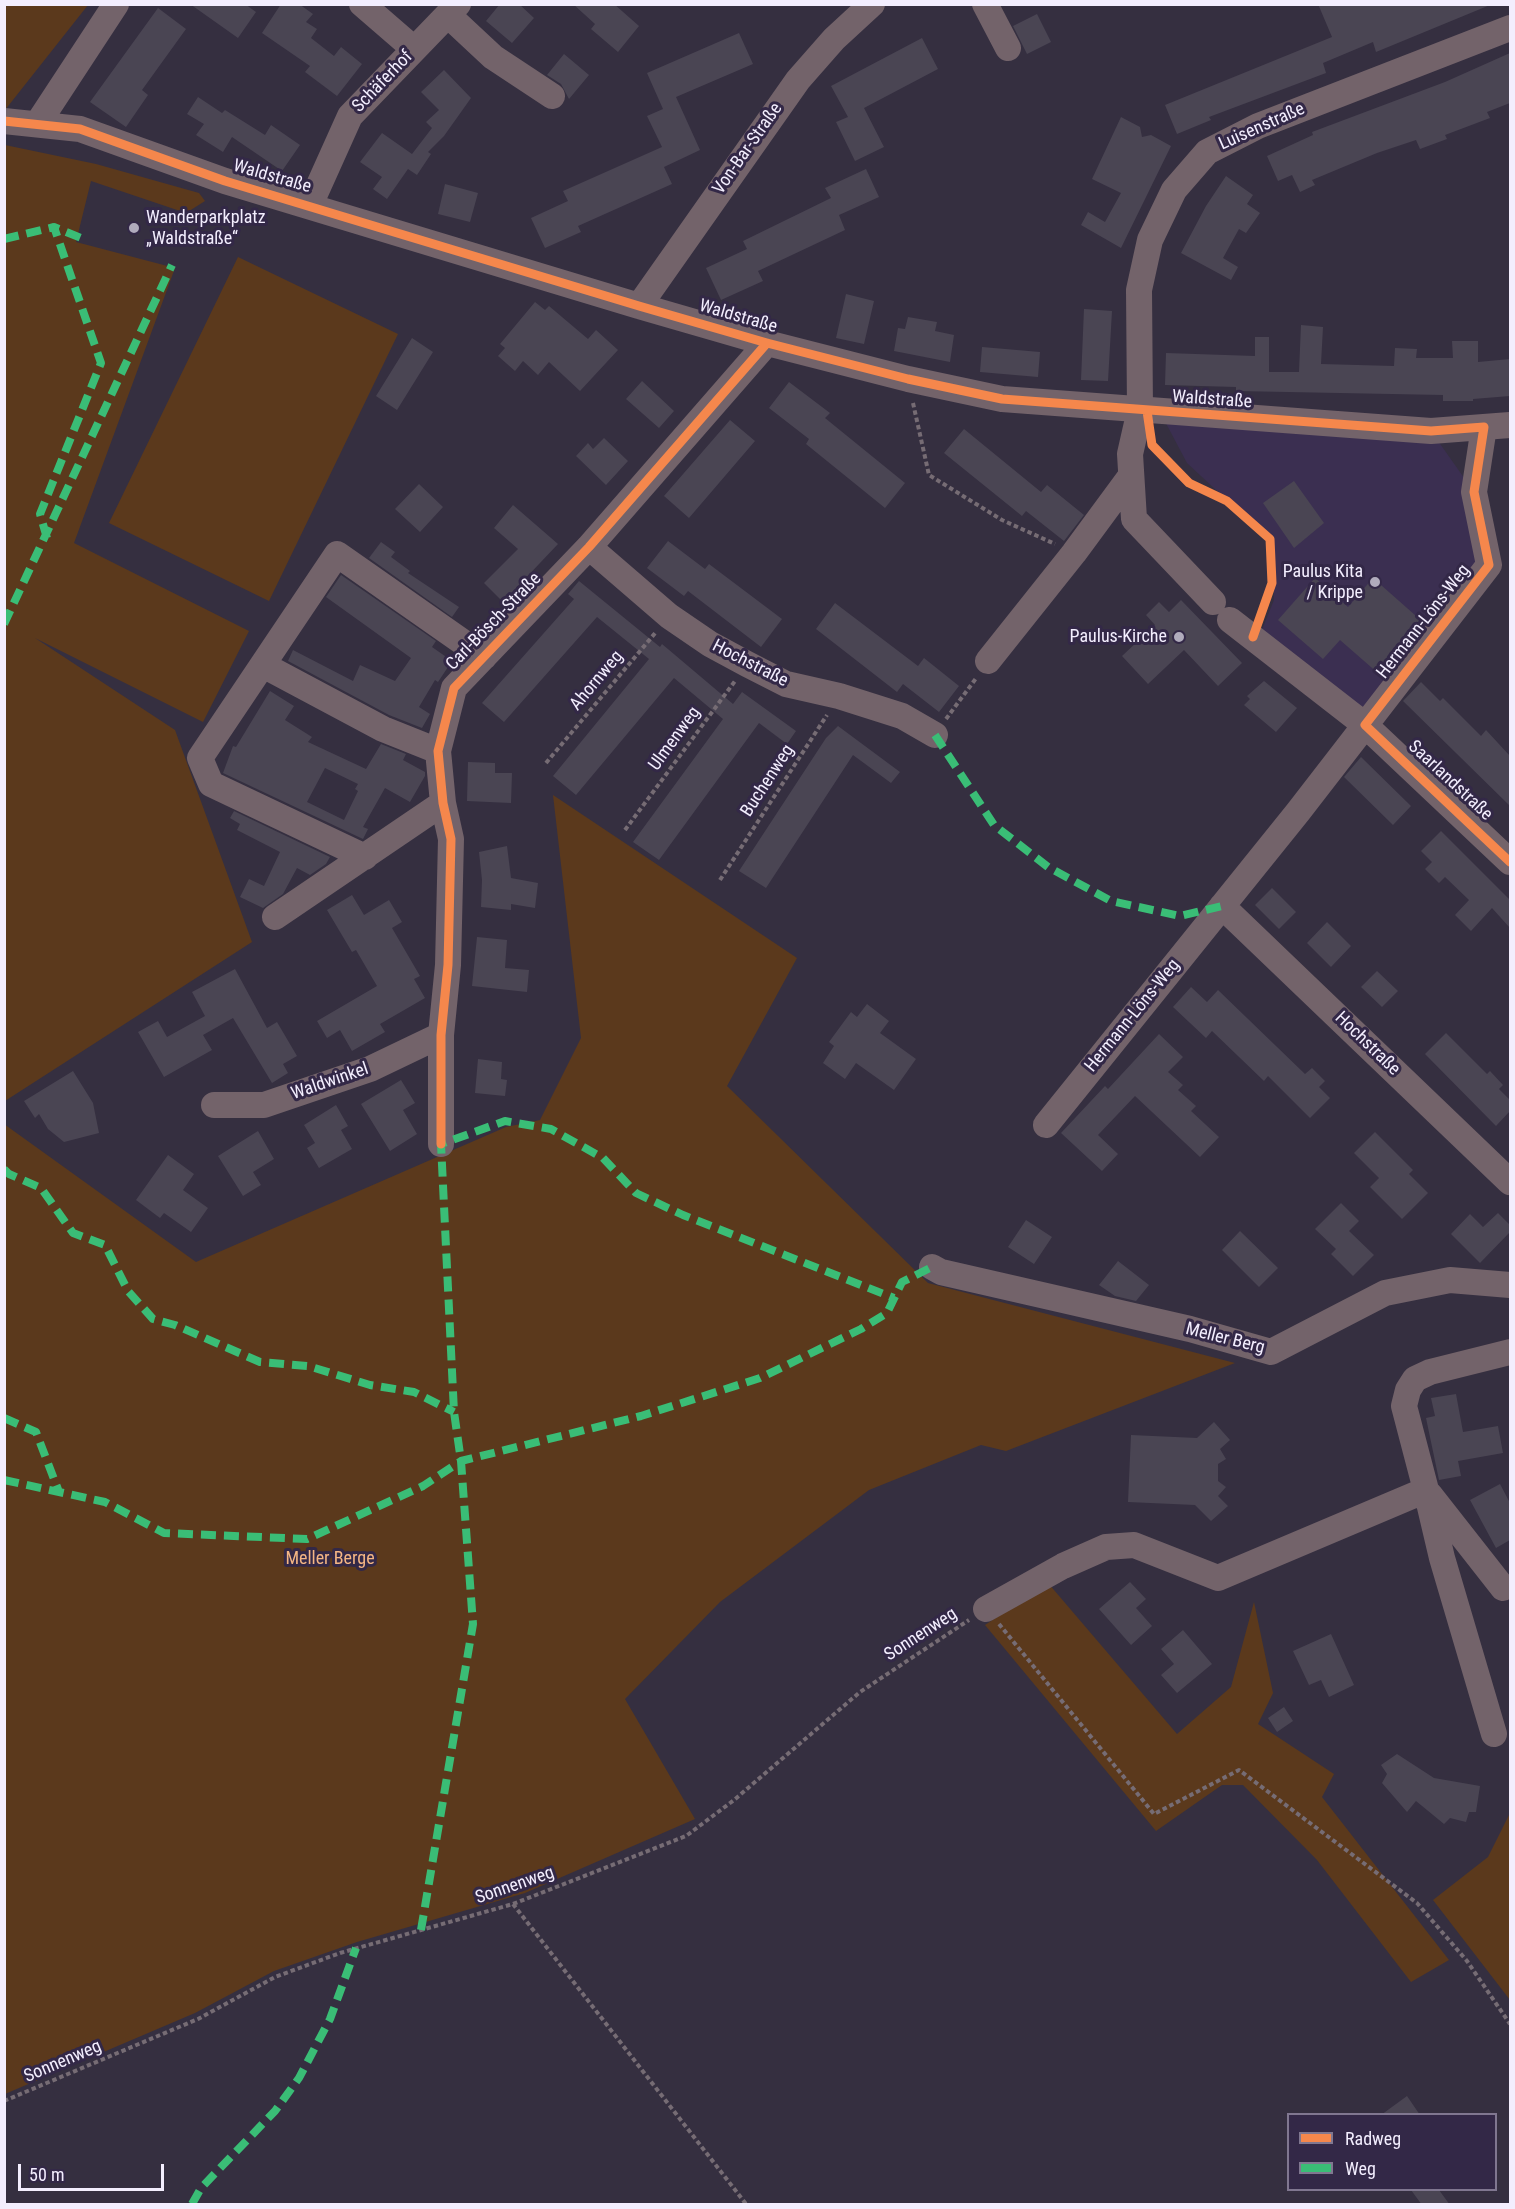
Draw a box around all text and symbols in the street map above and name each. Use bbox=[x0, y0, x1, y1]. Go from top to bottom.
street label: Schäferhof bbox=[348, 47, 418, 117]
street label: Von-Bar-Straße bbox=[709, 99, 787, 199]
street label: Luisenstraße bbox=[1216, 99, 1308, 155]
street label: Waldstraße bbox=[230, 156, 314, 198]
place label: Wanderparkplatz „Waldstraße“ bbox=[146, 207, 266, 250]
marker: Wanderparkplatz „Waldstraße“ bbox=[127, 221, 141, 235]
street label: Waldstraße bbox=[696, 296, 780, 338]
street label: Waldstraße bbox=[1171, 386, 1253, 414]
place label: Paulus Kita / Krippe bbox=[1283, 561, 1363, 604]
street label: Hermann-Löns-Weg bbox=[1373, 561, 1475, 683]
street label: Carl-Bösch-Straße bbox=[442, 569, 546, 675]
marker: Paulus Kita / Krippe bbox=[1368, 575, 1382, 589]
place label: Paulus-Kirche bbox=[1070, 626, 1167, 648]
marker: Paulus-Kirche bbox=[1172, 630, 1186, 644]
street label: Hochstraße bbox=[708, 636, 792, 692]
street label: Ahornweg bbox=[566, 647, 628, 715]
street label: Ulmenweg bbox=[645, 703, 705, 775]
street label: Saarlandstraße bbox=[1403, 736, 1497, 826]
street label: Buchenweg bbox=[737, 741, 799, 821]
street label: Hermann-Löns-Weg bbox=[1081, 955, 1185, 1077]
street label: Hochstraße bbox=[1330, 1008, 1404, 1080]
street label: Waldwinkel bbox=[289, 1059, 371, 1105]
street label: Meller Berg bbox=[1183, 1319, 1267, 1359]
park label: Meller Berge bbox=[285, 1548, 375, 1570]
street label: Sonnenweg bbox=[881, 1604, 961, 1666]
street label: Sonnenweg bbox=[473, 1862, 557, 1910]
street label: Sonnenweg bbox=[21, 2036, 105, 2088]
legend bbox=[1287, 2113, 1497, 2191]
text: Radweg bbox=[1345, 2128, 1401, 2149]
scale bar bbox=[21, 2152, 166, 2190]
text: Weg bbox=[1345, 2158, 1376, 2179]
text: 50 m bbox=[29, 2164, 64, 2185]

